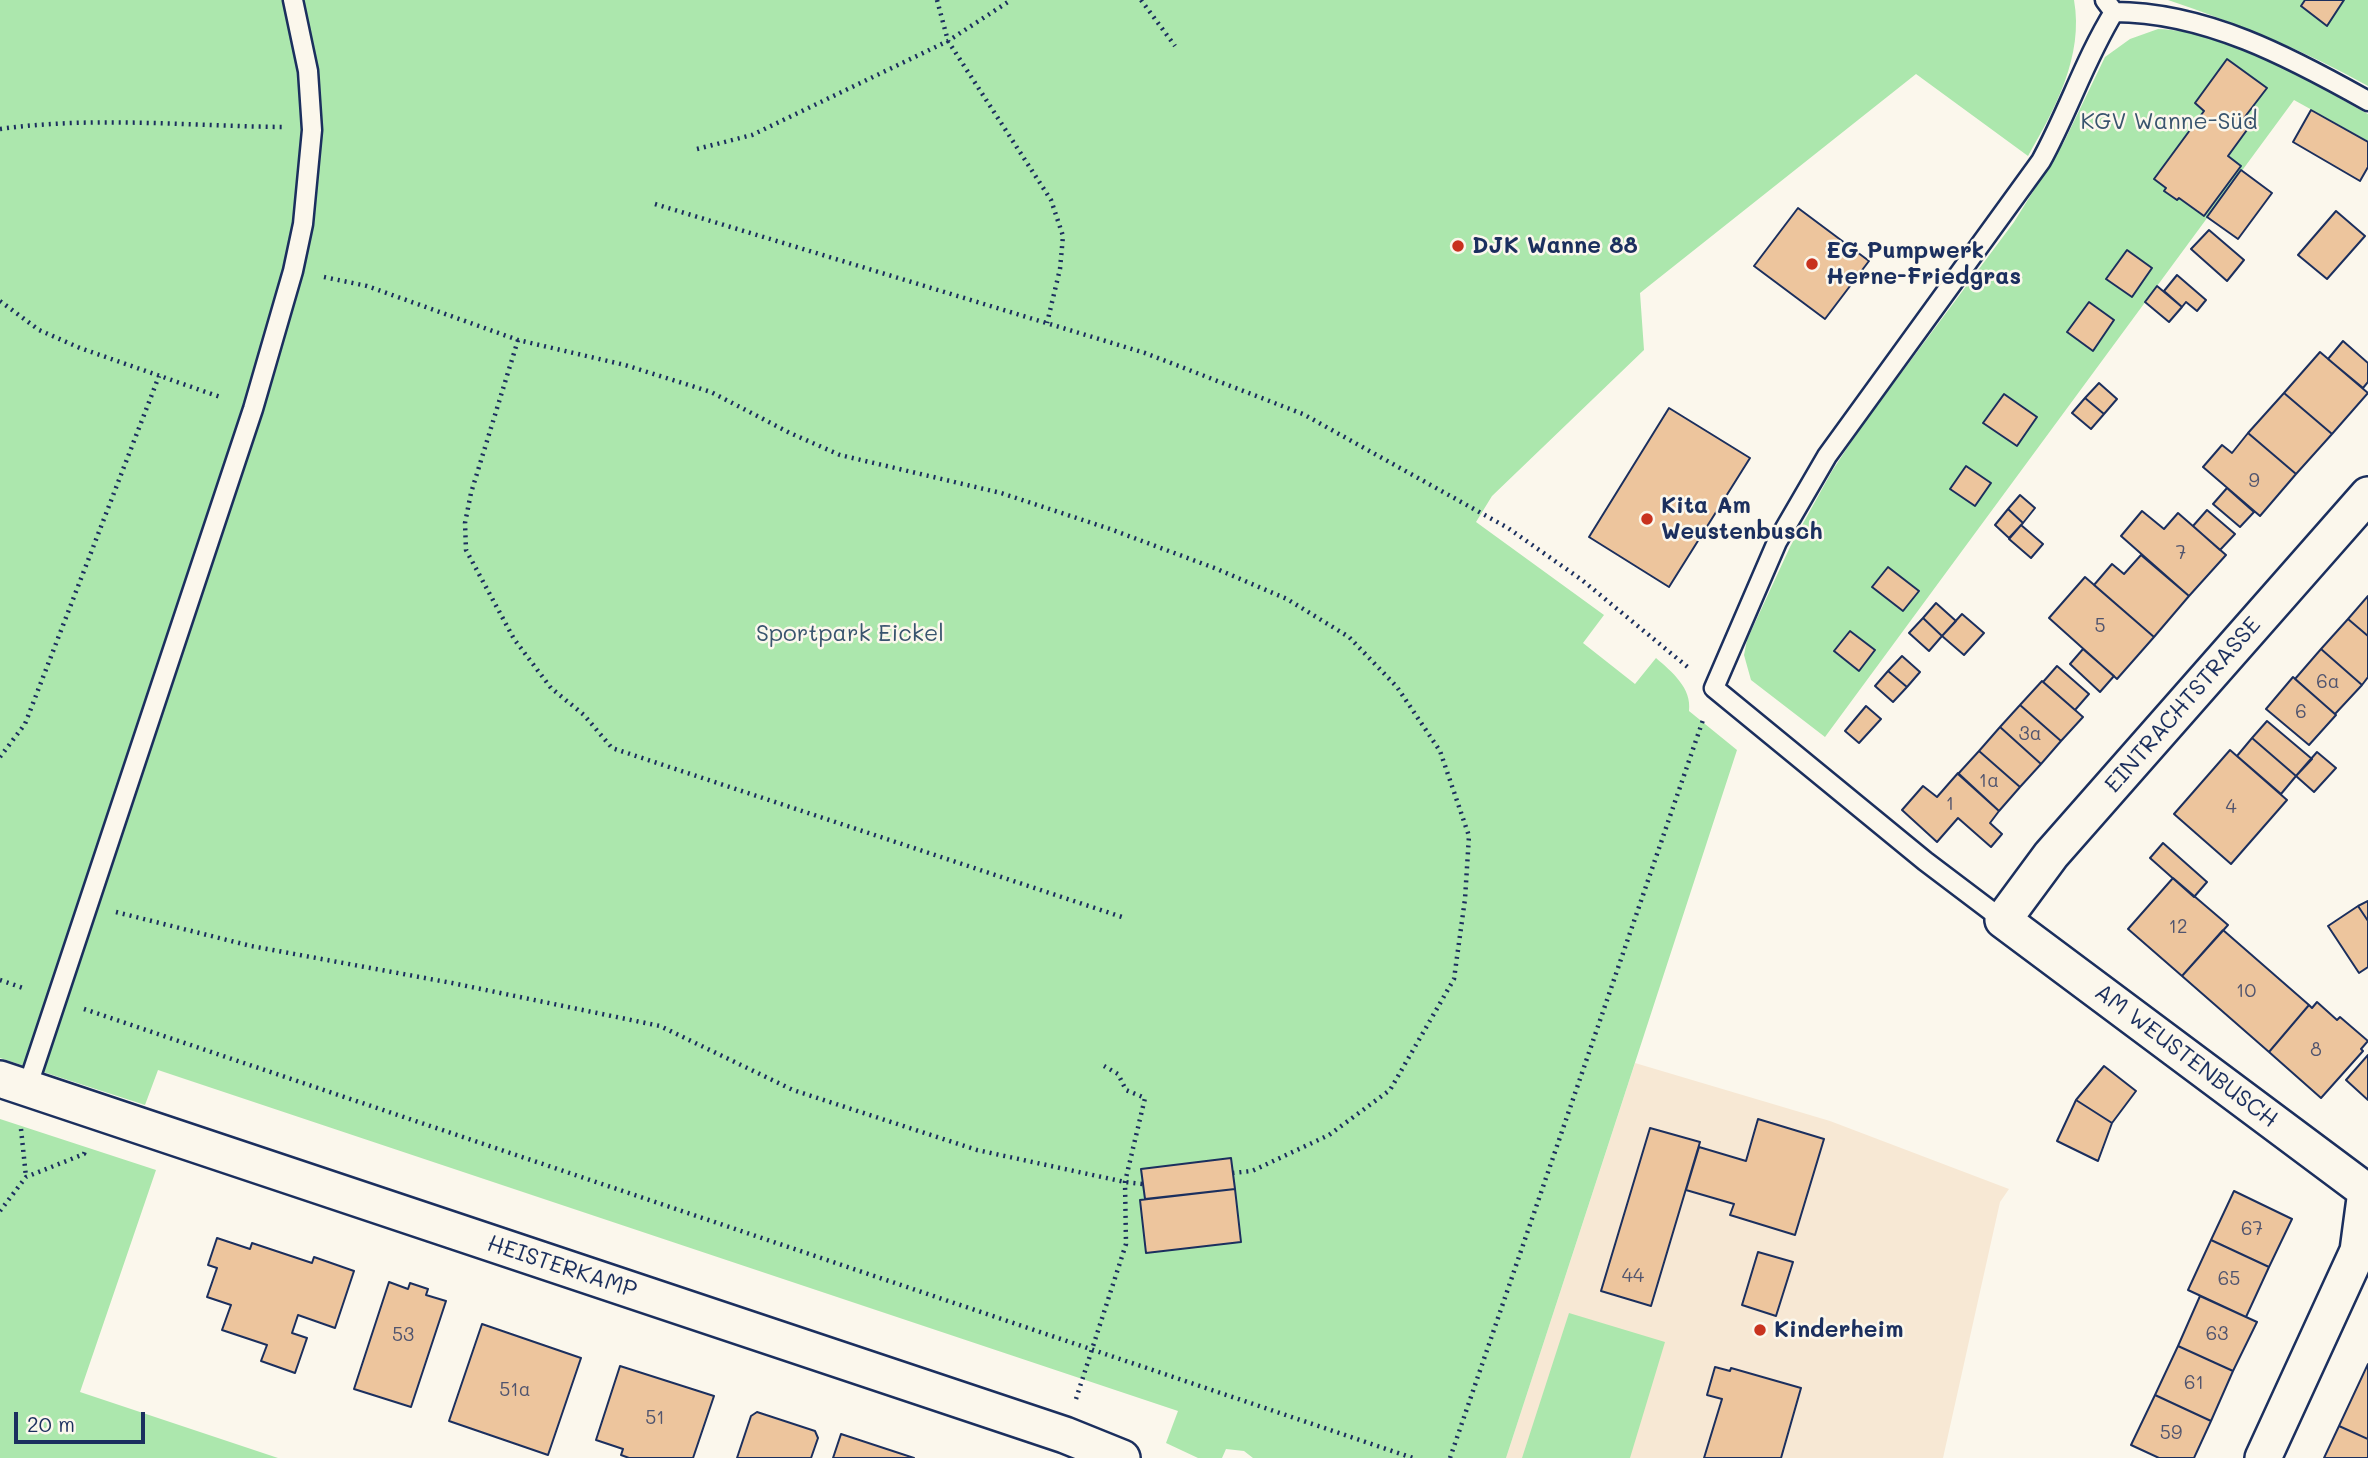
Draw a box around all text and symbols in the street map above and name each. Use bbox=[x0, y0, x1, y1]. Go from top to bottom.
park label: KGV Wanne-Süd bbox=[2080, 108, 2258, 136]
place label: DJK Wanne 88 bbox=[1472, 232, 1638, 260]
place label: EG Pumpwerk Herne-Friedgras bbox=[1826, 237, 2021, 291]
marker: DJK Wanne 88 bbox=[1450, 238, 1466, 254]
marker: EG Pumpwerk Herne-Friedgras bbox=[1804, 256, 1820, 272]
house number: 9 bbox=[2248, 470, 2260, 492]
place label: Kita Am Weustenbusch bbox=[1661, 492, 1823, 546]
marker: Kita Am Weustenbusch bbox=[1639, 511, 1655, 527]
house number: 7 bbox=[2176, 542, 2186, 564]
street label: EINTRACHTSTRASSE bbox=[2099, 612, 2267, 798]
house number: 5 bbox=[2094, 615, 2106, 637]
park label: Sportpark Eickel bbox=[756, 620, 944, 648]
house number: 6a bbox=[2316, 671, 2340, 693]
house number: 6 bbox=[2295, 701, 2307, 723]
house number: 3a bbox=[2019, 723, 2041, 745]
house number: 1a bbox=[1979, 770, 1999, 792]
house number: 1 bbox=[1946, 793, 1954, 815]
house number: 4 bbox=[2225, 796, 2237, 818]
house number: 12 bbox=[2168, 916, 2188, 938]
street label: AM WEUSTENBUSCH bbox=[2089, 978, 2283, 1134]
house number: 10 bbox=[2236, 980, 2256, 1002]
house number: 8 bbox=[2310, 1039, 2322, 1061]
house number: 67 bbox=[2241, 1218, 2263, 1240]
street label: HEISTERKAMP bbox=[484, 1230, 640, 1304]
house number: 44 bbox=[1622, 1265, 1644, 1287]
house number: 65 bbox=[2218, 1268, 2240, 1290]
place label: Kinderheim bbox=[1774, 1316, 1903, 1344]
marker: Kinderheim bbox=[1752, 1322, 1768, 1338]
house number: 63 bbox=[2206, 1323, 2228, 1345]
house number: 53 bbox=[392, 1324, 414, 1346]
house number: 61 bbox=[2184, 1372, 2204, 1394]
house number: 51a bbox=[499, 1379, 531, 1401]
scale bar bbox=[18, 1398, 149, 1442]
house number: 51 bbox=[645, 1407, 665, 1429]
text: 20 m bbox=[27, 1410, 75, 1437]
house number: 59 bbox=[2160, 1422, 2182, 1444]

